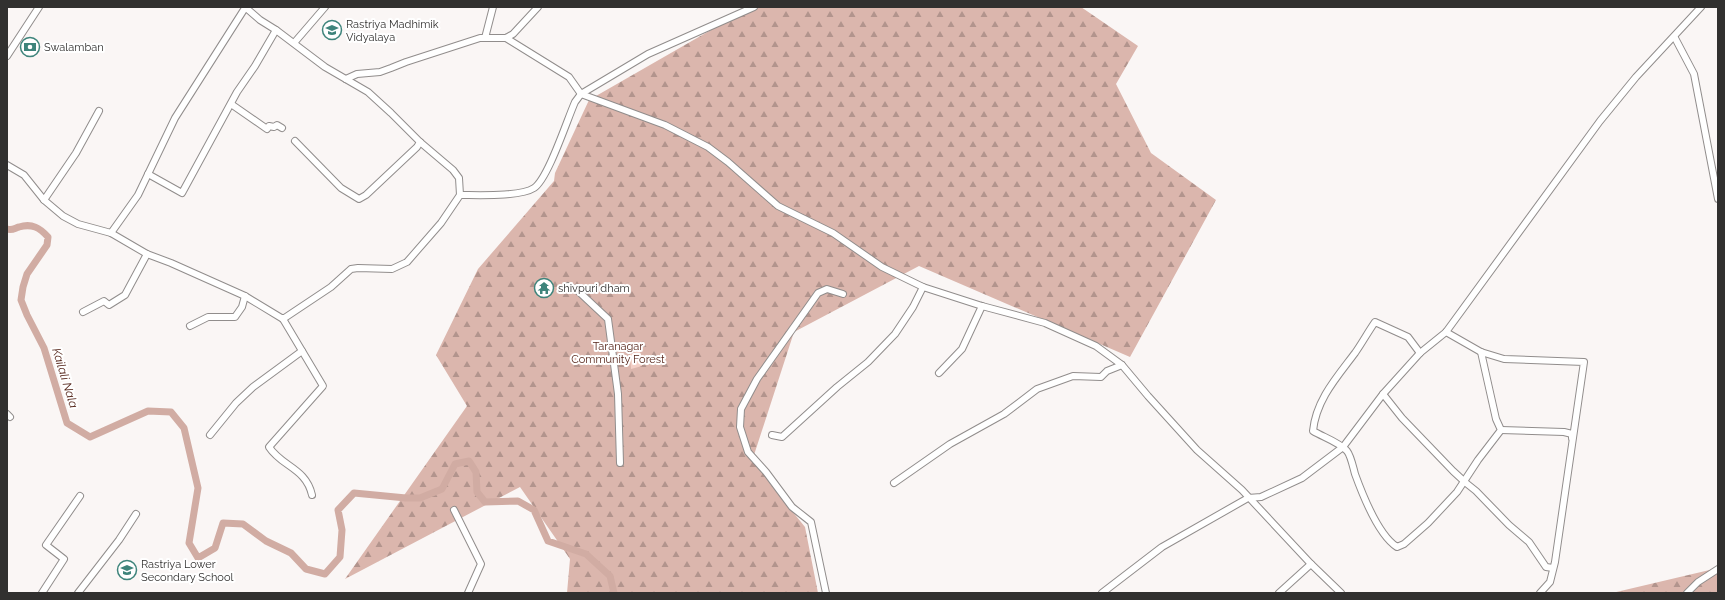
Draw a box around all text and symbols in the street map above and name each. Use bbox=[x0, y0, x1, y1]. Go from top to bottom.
place label: Rastriya Madhimik Vidyalaya bbox=[346, 18, 439, 44]
school or university icon: Rastriya Madhimik Vidyalaya bbox=[321, 19, 343, 41]
bank icon: Swalamban bbox=[19, 36, 41, 58]
place label: Swalamban bbox=[44, 41, 104, 54]
temple icon: shivpuri dham bbox=[533, 277, 555, 299]
place label: shivpuri dham bbox=[558, 282, 630, 295]
park label: Taranagar Community Forest bbox=[571, 340, 665, 366]
water label: Kailali Nala bbox=[49, 346, 81, 410]
place label: Rastriya Lower Secondary School bbox=[141, 558, 233, 584]
school or university icon: Rastriya Lower Secondary School bbox=[116, 559, 138, 581]

